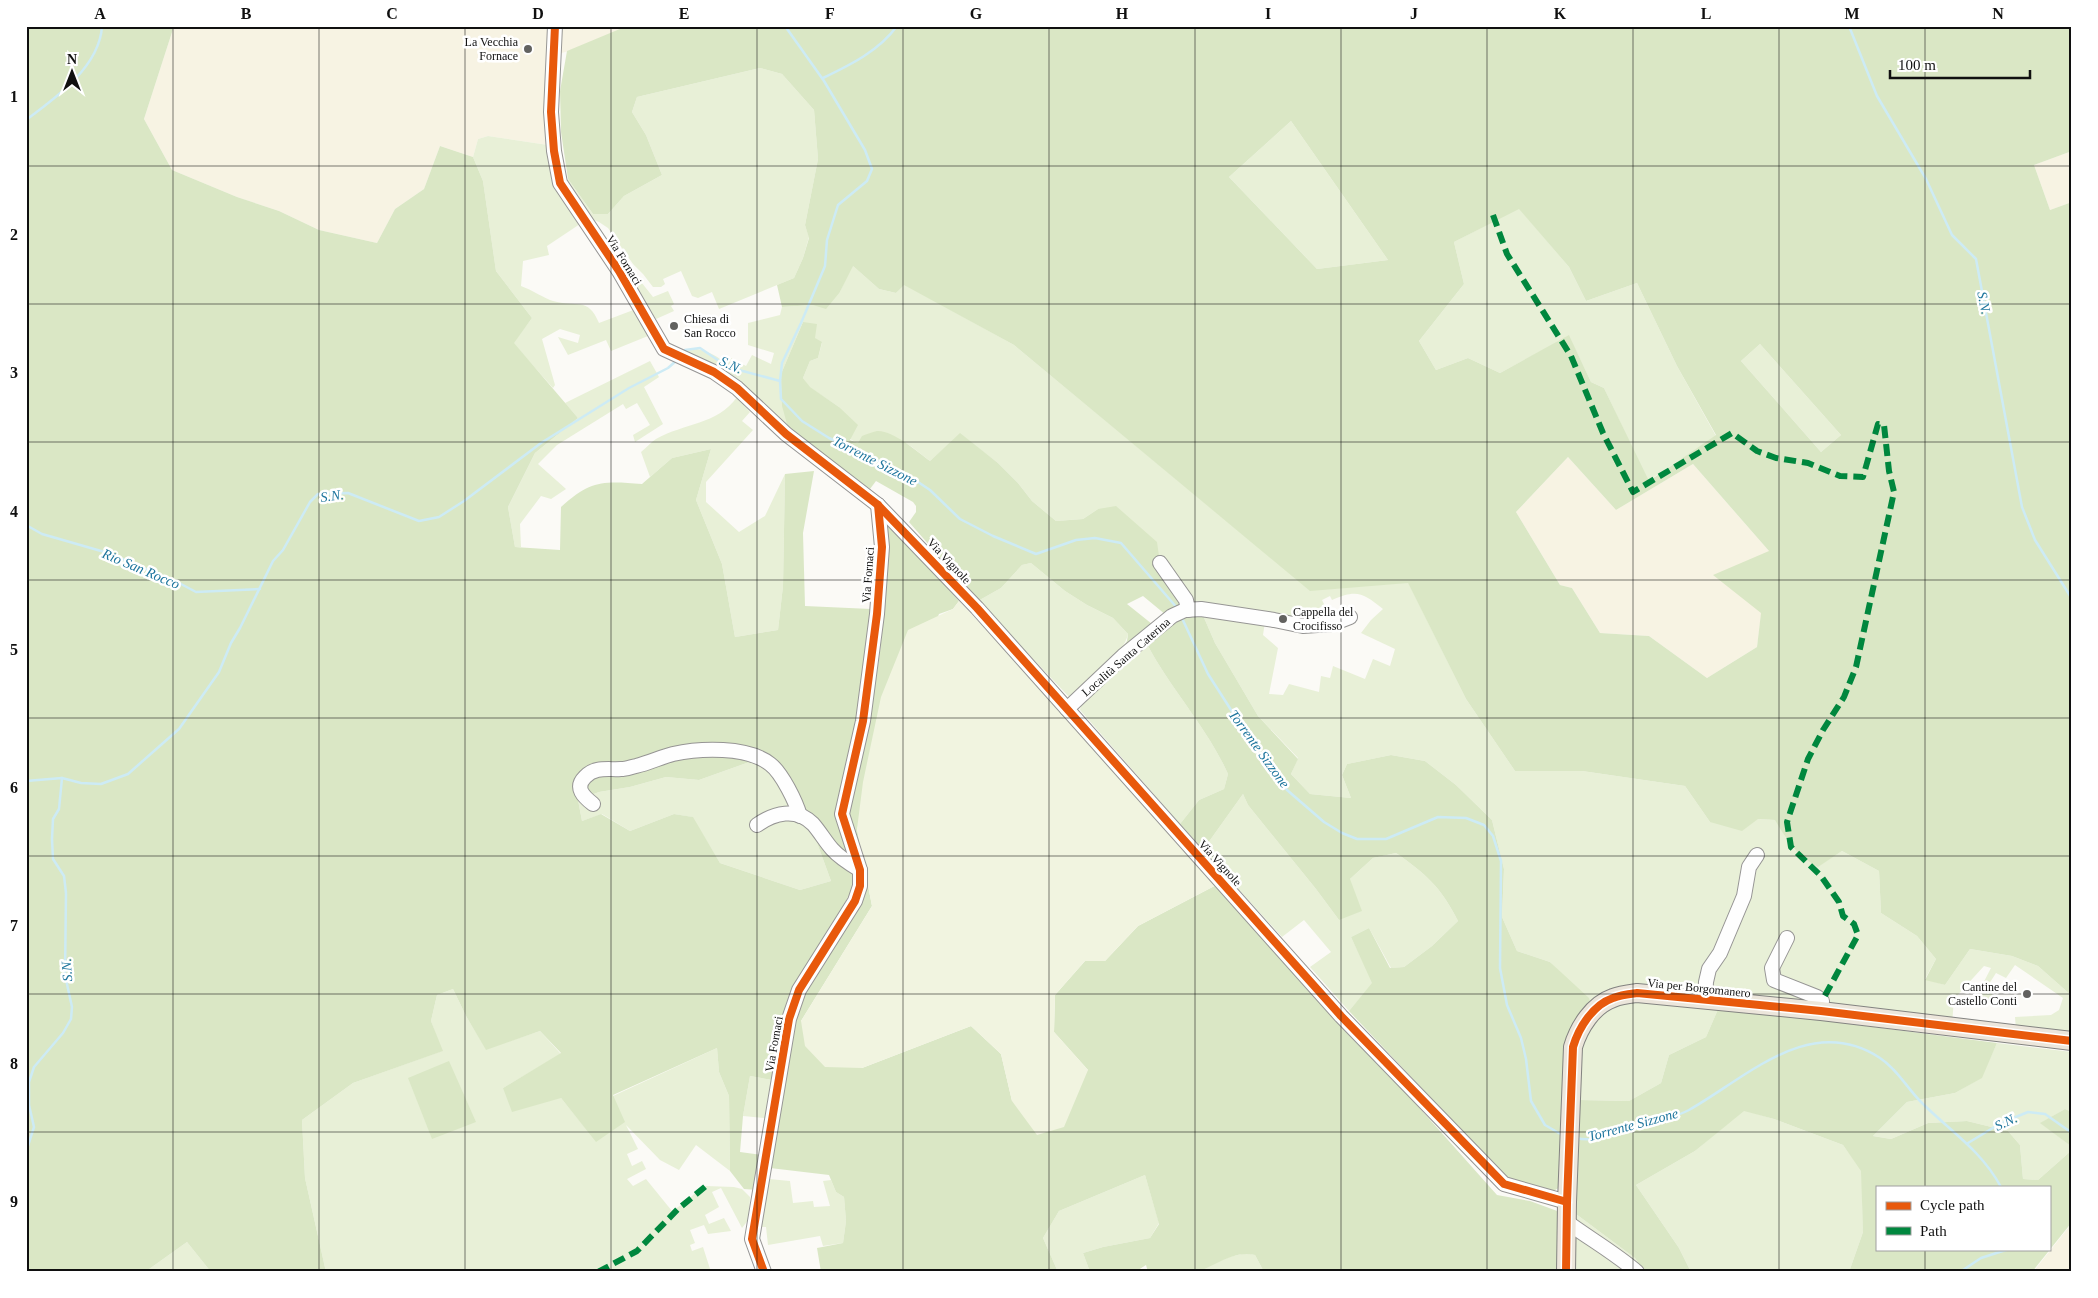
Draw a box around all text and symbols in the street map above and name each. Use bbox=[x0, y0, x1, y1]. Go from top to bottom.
text: A bbox=[94, 5, 106, 22]
text: B bbox=[241, 5, 252, 22]
text: C bbox=[386, 5, 398, 22]
text: D bbox=[532, 5, 544, 22]
text: E bbox=[679, 5, 689, 22]
text: F bbox=[825, 5, 835, 22]
text: G bbox=[970, 5, 983, 22]
text: H bbox=[1116, 5, 1129, 22]
text: I bbox=[1265, 5, 1271, 22]
text: J bbox=[1410, 5, 1418, 22]
text: K bbox=[1554, 5, 1567, 22]
text: L bbox=[1701, 5, 1711, 22]
text: M bbox=[1844, 5, 1860, 22]
text: N bbox=[1992, 5, 2004, 22]
place label: La Vecchia Fornace bbox=[465, 35, 519, 63]
marker: La Vecchia Fornace bbox=[522, 43, 534, 55]
north arrow bbox=[48, 48, 98, 98]
scale bar bbox=[1890, 48, 2030, 80]
text: N bbox=[67, 52, 77, 67]
text: 100 m bbox=[1898, 57, 1936, 73]
text: 1 bbox=[10, 88, 18, 105]
text: 2 bbox=[10, 226, 18, 243]
street label: Via Fornaci bbox=[603, 232, 645, 288]
water label: S.N. bbox=[1974, 290, 1994, 316]
place label: Chiesa di San Rocco bbox=[684, 312, 736, 340]
marker: Chiesa di San Rocco bbox=[668, 320, 680, 332]
water label: S.N. bbox=[717, 353, 745, 377]
text: 3 bbox=[10, 364, 18, 381]
water label: Torrente Sizzone bbox=[830, 433, 920, 489]
water label: S.N. bbox=[320, 487, 344, 505]
text: 4 bbox=[10, 503, 18, 520]
street label: Via Vignole bbox=[924, 535, 974, 587]
water label: Rio San Rocco bbox=[99, 546, 182, 592]
street label: Via Fornaci bbox=[859, 546, 877, 604]
place label: Cappella del Crocifisso bbox=[1293, 605, 1354, 633]
marker: Cappella del Crocifisso bbox=[1277, 613, 1289, 625]
street label: Località Santa Caterina bbox=[1079, 614, 1174, 699]
text: 5 bbox=[10, 641, 18, 658]
water label: Torrente Sizzone bbox=[1226, 707, 1292, 791]
text: 6 bbox=[10, 779, 18, 796]
street label: Via Vignole bbox=[1196, 837, 1244, 889]
text: 7 bbox=[10, 917, 18, 934]
water label: S.N. bbox=[59, 958, 75, 982]
street label: Via per Borgomanero bbox=[1647, 976, 1751, 1000]
place label: Cantine del Castello Conti bbox=[1948, 980, 2018, 1008]
marker: Cantine del Castello Conti bbox=[2021, 988, 2033, 1000]
street label: Via Fornaci bbox=[762, 1014, 786, 1073]
text: 8 bbox=[10, 1055, 18, 1072]
water label: Torrente Sizzone bbox=[1586, 1106, 1680, 1144]
water label: S.N. bbox=[1992, 1110, 2020, 1134]
legend bbox=[1876, 1186, 2050, 1250]
text: 9 bbox=[10, 1193, 18, 1210]
text: Cycle path bbox=[1920, 1197, 1985, 1213]
text: Path bbox=[1920, 1223, 1947, 1239]

